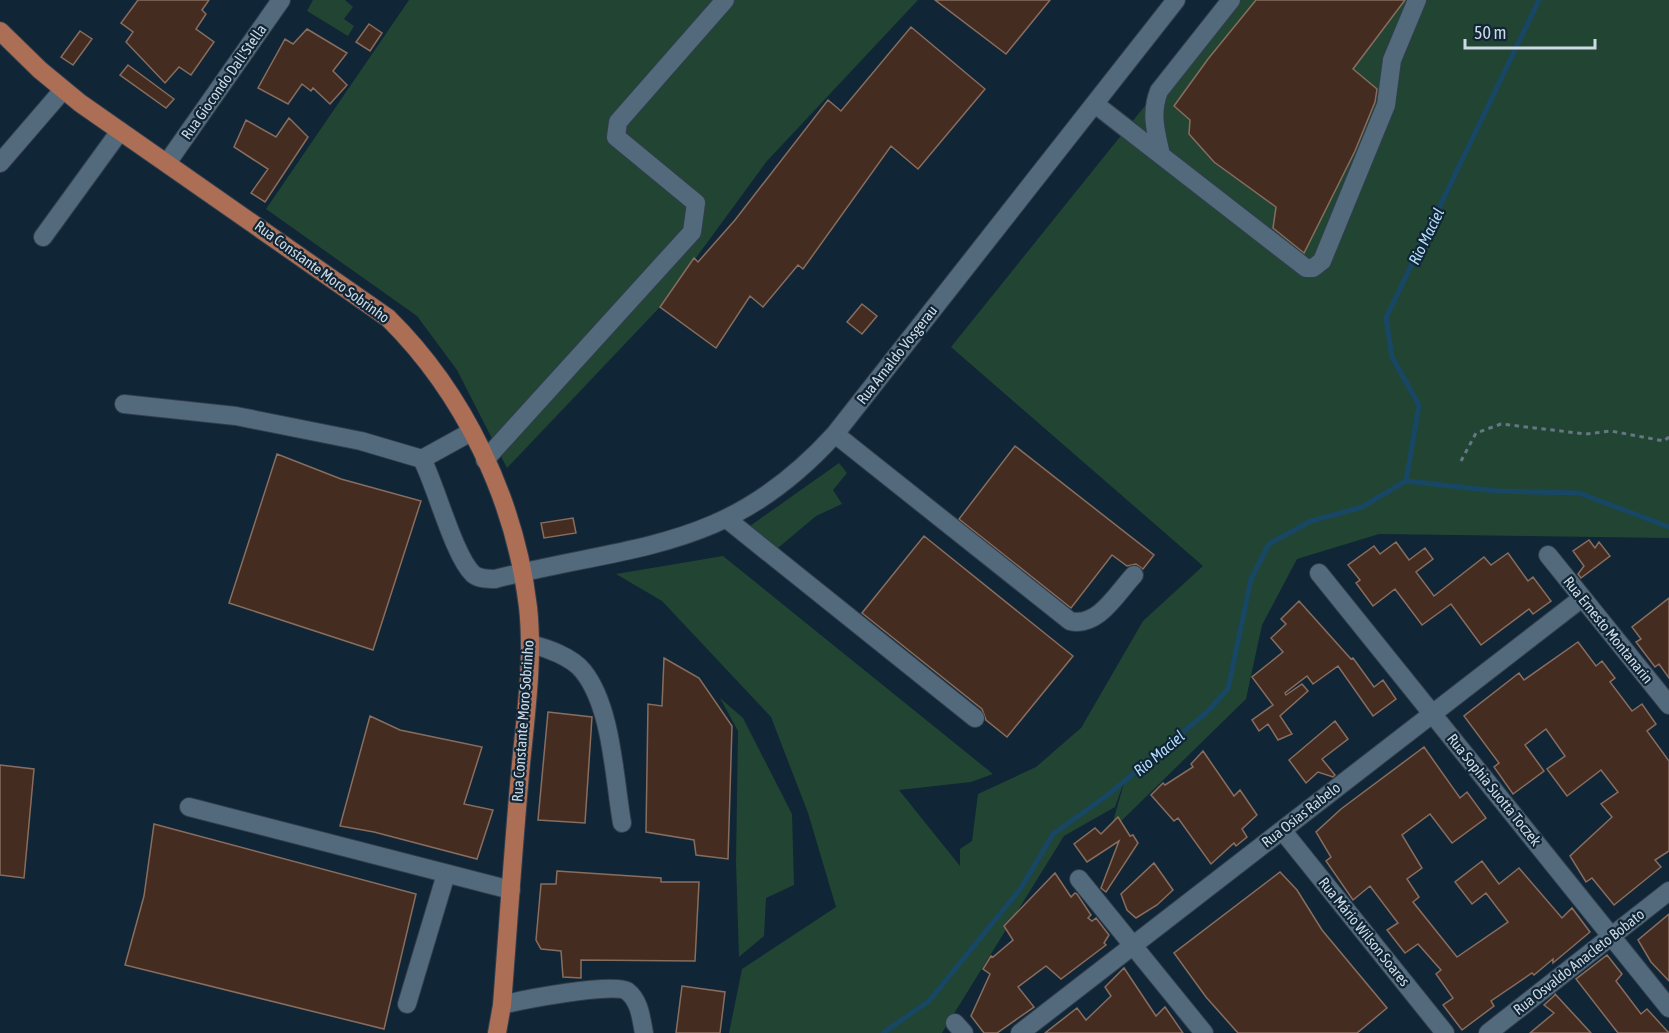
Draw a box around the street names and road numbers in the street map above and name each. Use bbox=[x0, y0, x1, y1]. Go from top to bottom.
street label: Rua Giocondo Dall'Stella bbox=[178, 21, 270, 142]
street label: Rua Constante Moro Sobrinho bbox=[252, 217, 393, 326]
street label: Rua Arnaldo Vosgerau bbox=[853, 302, 940, 407]
street label: Rua Ernesto Montanarin bbox=[1560, 573, 1657, 686]
street label: Rua Constante Moro Sobrinho bbox=[508, 639, 537, 803]
street label: Rua Sophia Suotta Toczek bbox=[1444, 730, 1545, 849]
street label: Rua Osias Rabelo bbox=[1258, 779, 1343, 851]
street label: Rua Mário Wilson Soares bbox=[1315, 874, 1413, 989]
street label: Rua Osvaldo Anacleto Bobato bbox=[1510, 905, 1648, 1018]

